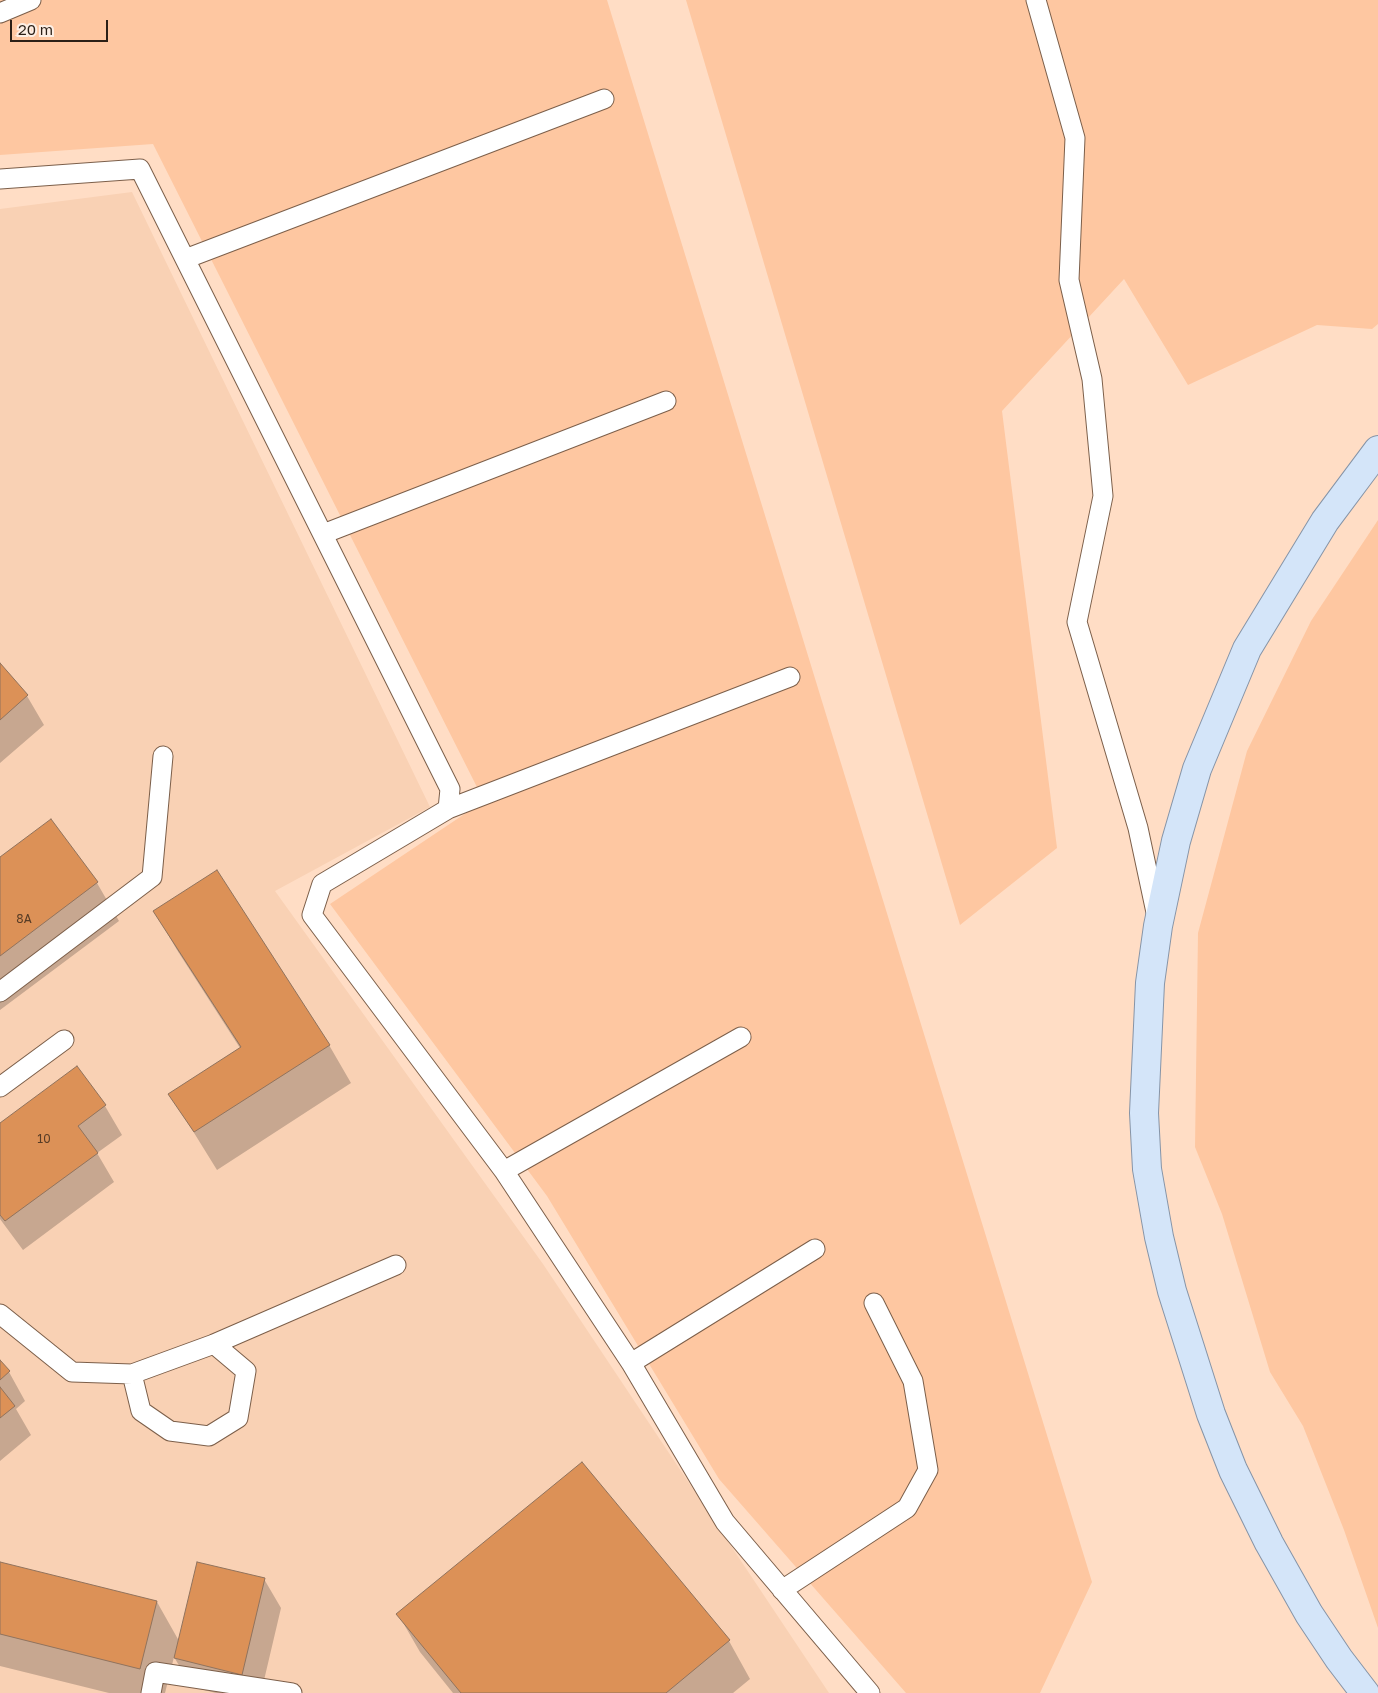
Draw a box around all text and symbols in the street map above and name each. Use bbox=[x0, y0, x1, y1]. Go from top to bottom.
scale bar bbox=[12, 10, 110, 42]
text: 20 m bbox=[18, 20, 53, 38]
house number: 8А bbox=[16, 912, 32, 926]
house number: 10 bbox=[37, 1132, 51, 1146]

